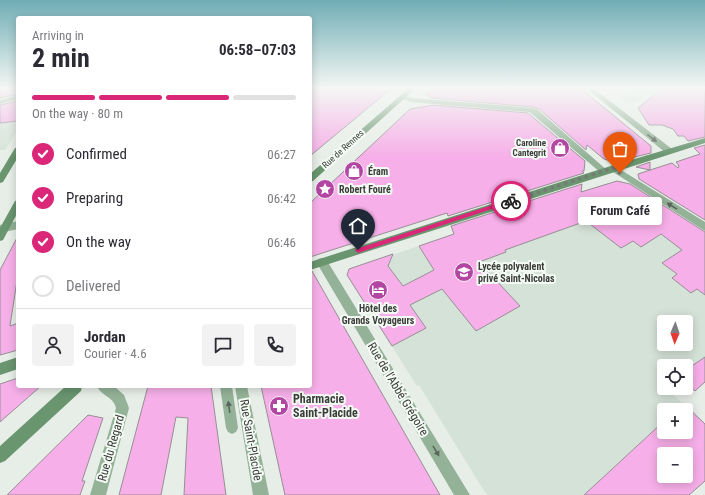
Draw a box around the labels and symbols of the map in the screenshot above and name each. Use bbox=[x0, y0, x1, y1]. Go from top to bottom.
street label: Rue de Rennes bbox=[320, 128, 366, 170]
pin bbox=[603, 132, 637, 173]
one-way arrow bbox=[647, 134, 658, 142]
shop icon: Caroline Cantegrit bbox=[549, 137, 571, 159]
place label: Caroline Cantegrit bbox=[513, 138, 547, 158]
shop icon: Éram bbox=[343, 160, 365, 182]
place label: Éram bbox=[368, 165, 388, 177]
place icon: Robert Fouré bbox=[314, 178, 336, 200]
courier bbox=[491, 181, 531, 221]
place label: Robert Fouré bbox=[339, 184, 391, 195]
callout: Forum Café bbox=[578, 197, 662, 225]
one-way arrow bbox=[667, 202, 677, 210]
pin bbox=[341, 209, 375, 250]
school or university icon: Lycée polyvalent privé Saint-Nicolas bbox=[453, 261, 475, 283]
place label: Lycée polyvalent privé Saint-Nicolas bbox=[478, 261, 555, 284]
hotel icon: Hôtel des Grands Voyageurs bbox=[367, 279, 389, 301]
place label: Hôtel des Grands Voyageurs bbox=[342, 303, 415, 326]
north arrow bbox=[657, 315, 693, 351]
street label: Rue de l'Abbé Grégoire bbox=[365, 340, 432, 438]
place label: Pharmacie Saint-Placide bbox=[293, 392, 358, 420]
pharmacy icon: Pharmacie Saint-Placide bbox=[268, 395, 290, 417]
street label: Rue Saint-Placide bbox=[237, 398, 265, 482]
one-way arrow bbox=[226, 401, 232, 413]
street label: Rue du Regard bbox=[95, 413, 127, 483]
one-way arrow bbox=[432, 445, 439, 457]

